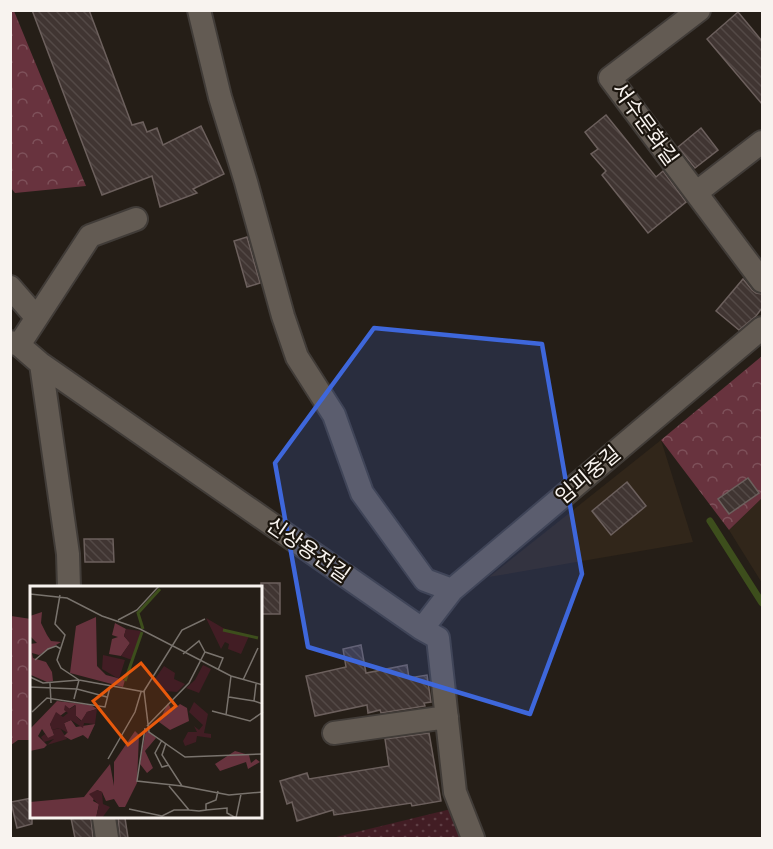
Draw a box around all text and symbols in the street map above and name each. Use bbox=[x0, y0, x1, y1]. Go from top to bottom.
street label: 서수문화길 bbox=[606, 77, 684, 171]
street label: 임피중길 bbox=[550, 440, 626, 510]
street label: 신상용전길 bbox=[261, 512, 355, 588]
inset map bbox=[30, 586, 262, 819]

